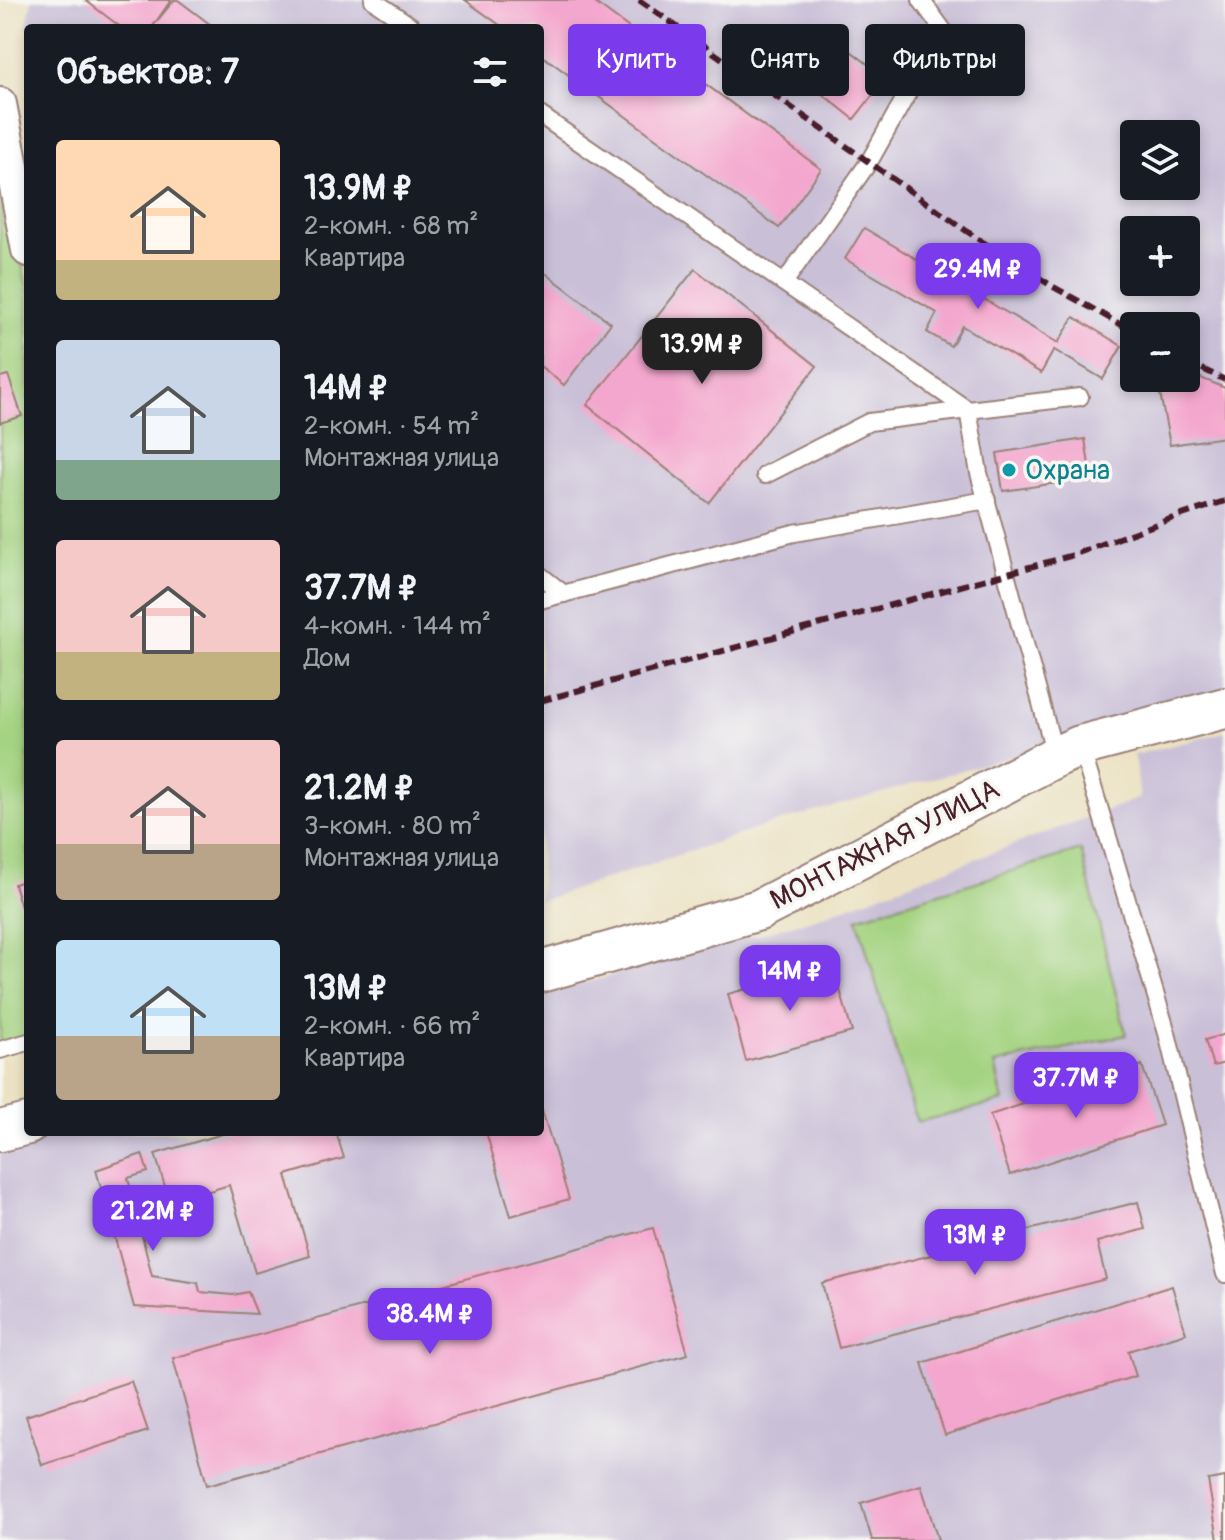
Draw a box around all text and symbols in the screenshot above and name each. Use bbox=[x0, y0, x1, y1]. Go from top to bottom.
chip: Купить bbox=[568, 24, 706, 96]
chip: Снять bbox=[722, 24, 849, 96]
chip: Фильтры bbox=[865, 24, 1025, 96]
icon: filters bbox=[468, 50, 512, 94]
text: Объектов: 7 bbox=[56, 51, 239, 94]
map controls bbox=[1120, 120, 1200, 392]
button: layers bbox=[1120, 120, 1200, 200]
text: 13.9M ₽ bbox=[304, 167, 413, 210]
icon: home bbox=[120, 172, 216, 268]
text: 2-комн. · 68 m² bbox=[304, 210, 478, 242]
button: + bbox=[1120, 216, 1200, 296]
text: Квартира bbox=[304, 242, 405, 274]
pin: 29.4M ₽ bbox=[904, 243, 1052, 311]
text: 29.4M ₽ bbox=[934, 253, 1022, 285]
button: − bbox=[1120, 312, 1200, 392]
pin: 13.9M ₽ bbox=[628, 318, 776, 386]
text: 13.9M ₽ bbox=[660, 328, 744, 360]
text: 14M ₽ bbox=[304, 367, 389, 410]
icon: home bbox=[120, 372, 216, 468]
text: 2-комн. · 54 m² bbox=[304, 410, 479, 442]
text: Монтажная улица bbox=[304, 442, 499, 474]
place label: Охрана bbox=[1025, 453, 1110, 488]
marker: Охрана bbox=[1000, 461, 1018, 479]
text: 37.7M ₽ bbox=[304, 567, 419, 610]
icon: home bbox=[120, 572, 216, 668]
text: 4-комн. · 144 m² bbox=[304, 610, 491, 642]
text: Дом bbox=[304, 642, 351, 674]
text: 21.2M ₽ bbox=[304, 767, 415, 810]
icon: home bbox=[120, 772, 216, 868]
street label: МОНТАЖНАЯ УЛИЦА bbox=[764, 772, 1006, 918]
text: 3-комн. · 80 m² bbox=[304, 810, 481, 842]
text: Монтажная улица bbox=[304, 842, 499, 874]
pin: 14M ₽ bbox=[734, 945, 846, 1013]
text: 14M ₽ bbox=[757, 955, 823, 987]
text: 13M ₽ bbox=[304, 967, 389, 1010]
icon: home bbox=[120, 972, 216, 1068]
text: 2-комн. · 66 m² bbox=[304, 1010, 480, 1042]
text: Квартира bbox=[304, 1042, 405, 1074]
pin: 37.7M ₽ bbox=[1002, 1052, 1150, 1120]
text: 37.7M ₽ bbox=[1032, 1062, 1120, 1094]
pin: 21.2M ₽ bbox=[79, 1185, 227, 1253]
text: 21.2M ₽ bbox=[111, 1195, 195, 1227]
pin: 13M ₽ bbox=[919, 1209, 1031, 1277]
text: 13M ₽ bbox=[943, 1219, 1007, 1251]
pin: 38.4M ₽ bbox=[356, 1288, 504, 1356]
text: 38.4M ₽ bbox=[386, 1298, 474, 1330]

